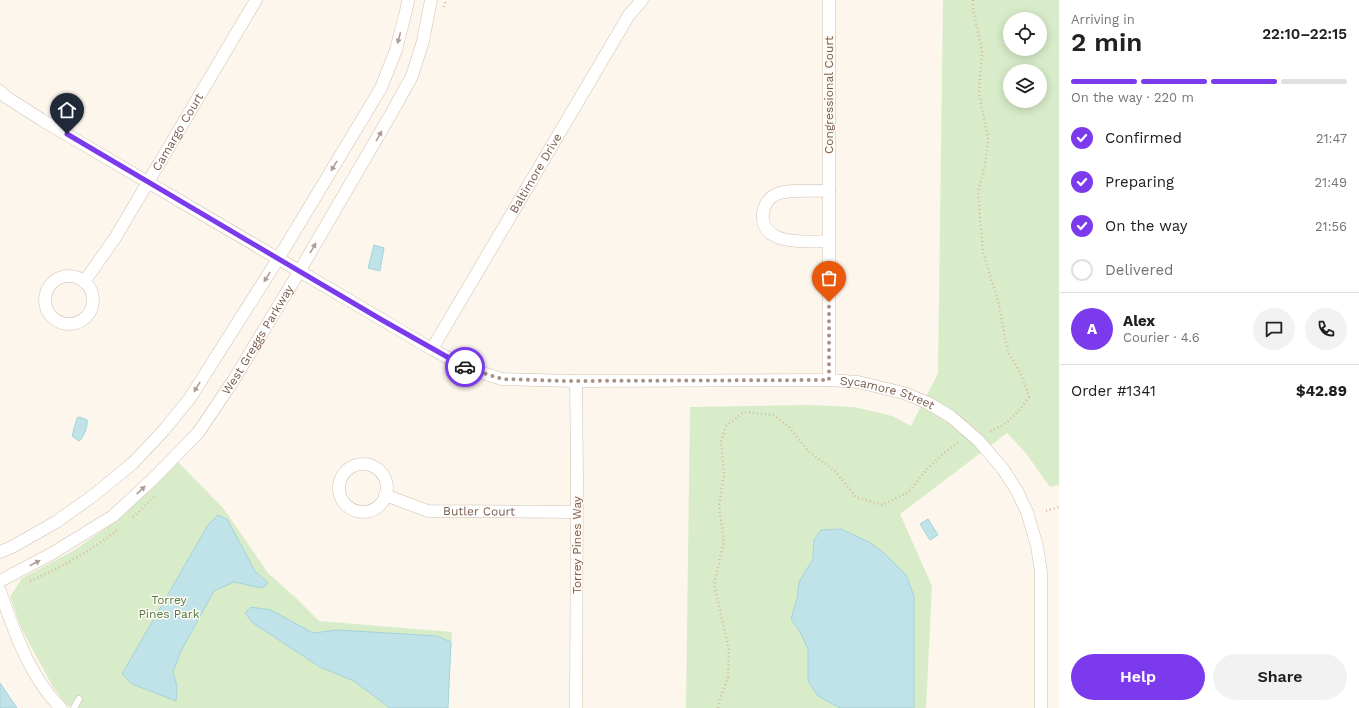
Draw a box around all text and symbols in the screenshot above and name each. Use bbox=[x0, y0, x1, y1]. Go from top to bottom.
map controls bbox=[1003, 12, 1047, 108]
button: locate bbox=[1003, 12, 1047, 56]
text: Arriving in bbox=[1071, 12, 1135, 27]
text: 22:10–22:15 bbox=[1262, 25, 1347, 43]
text: 2 min bbox=[1071, 27, 1142, 57]
one-way arrow bbox=[396, 32, 402, 44]
street label: Congressional Court bbox=[822, 36, 836, 154]
button: layers bbox=[1003, 64, 1047, 108]
text: On the way · 220 m bbox=[1071, 90, 1194, 105]
street label: Camargo Court bbox=[149, 91, 206, 173]
pin bbox=[50, 93, 84, 134]
icon: home bbox=[56, 99, 78, 121]
icon: check bbox=[1071, 127, 1093, 149]
text: Confirmed bbox=[1105, 129, 1182, 147]
one-way arrow bbox=[375, 130, 382, 142]
street label: Baltimore Drive bbox=[507, 131, 565, 216]
text: 21:47 bbox=[1316, 131, 1347, 146]
one-way arrow bbox=[330, 161, 338, 171]
icon: check bbox=[1071, 171, 1093, 193]
text: Preparing bbox=[1105, 173, 1174, 191]
text: 21:49 bbox=[1315, 175, 1347, 190]
icon: check bbox=[1071, 215, 1093, 237]
text: On the way bbox=[1105, 217, 1187, 235]
text: 21:56 bbox=[1315, 219, 1347, 234]
one-way arrow bbox=[310, 242, 317, 254]
pin bbox=[812, 261, 846, 302]
text: Delivered bbox=[1105, 261, 1173, 279]
icon: bag bbox=[818, 267, 840, 289]
one-way arrow bbox=[263, 271, 270, 283]
street label: West Greggs Parkway bbox=[219, 282, 297, 397]
button: chat bbox=[1253, 308, 1295, 350]
button: phone bbox=[1305, 308, 1347, 350]
text: Alex bbox=[1123, 312, 1155, 330]
text: A bbox=[1087, 320, 1097, 338]
text: Courier · 4.6 bbox=[1123, 330, 1200, 345]
courier bbox=[445, 347, 485, 387]
icon: car bbox=[454, 356, 476, 378]
street label: Sycamore Street bbox=[840, 374, 937, 412]
one-way arrow bbox=[194, 381, 201, 393]
text: Order #1341 bbox=[1071, 382, 1156, 400]
text: $42.89 bbox=[1296, 382, 1347, 400]
one-way arrow bbox=[137, 486, 146, 495]
street label: Torrey Pines Way bbox=[570, 495, 584, 594]
street label: Butler Court bbox=[443, 504, 515, 519]
one-way arrow bbox=[29, 560, 40, 566]
park label: Torrey Pines Park bbox=[138, 593, 200, 621]
button: Help bbox=[1071, 654, 1205, 700]
button: Share bbox=[1213, 654, 1347, 700]

